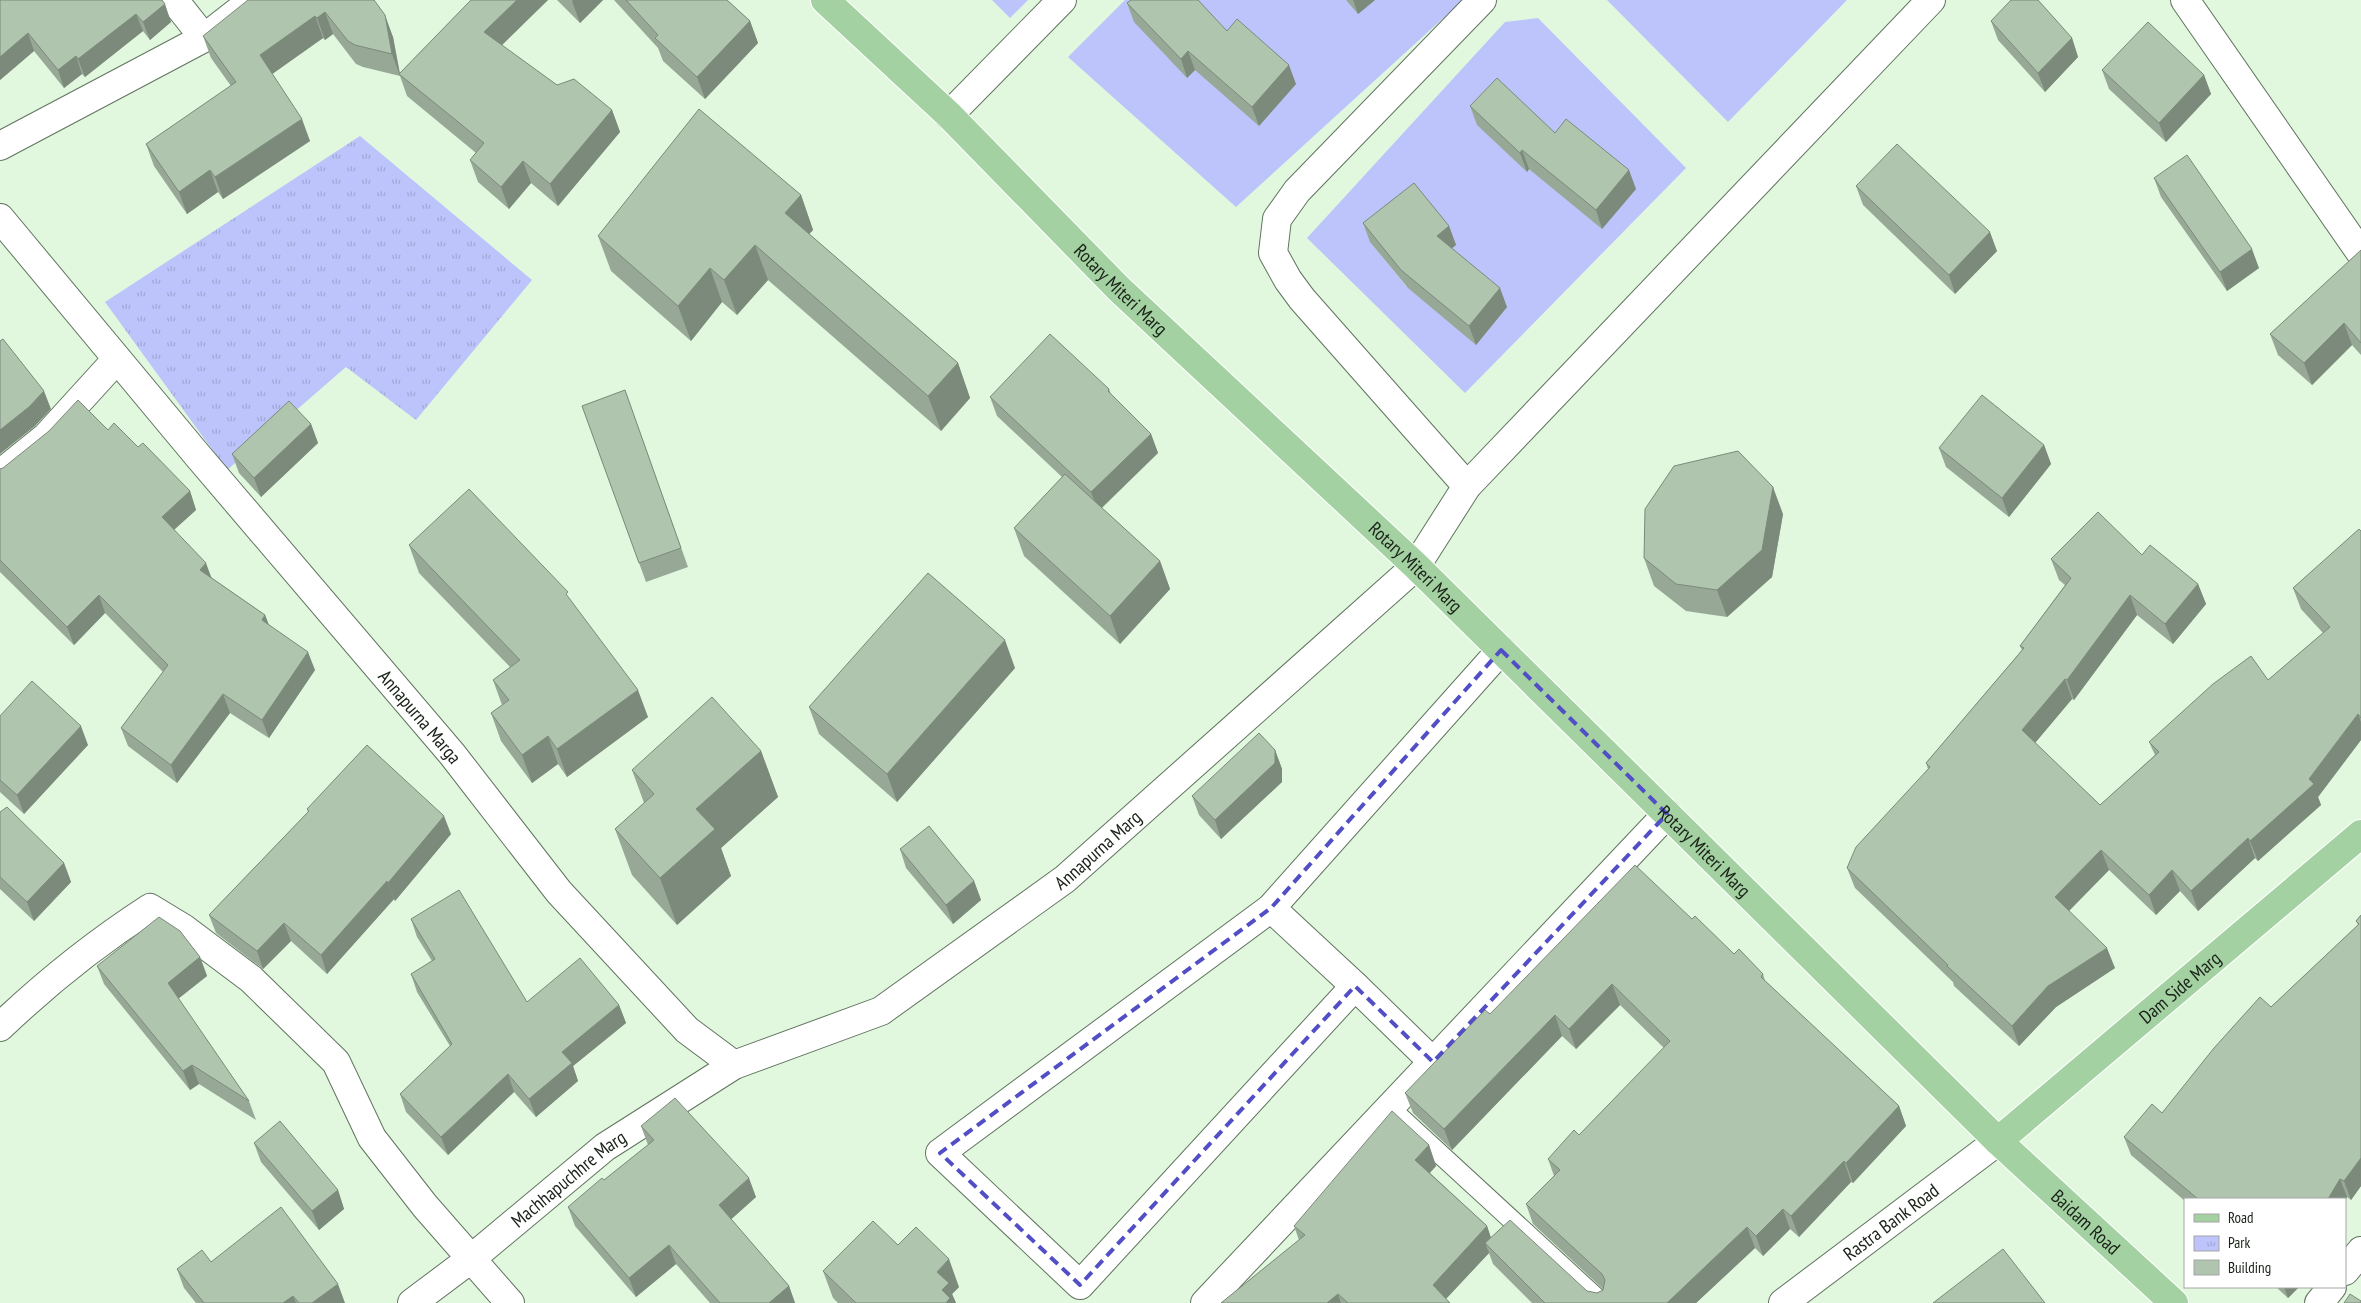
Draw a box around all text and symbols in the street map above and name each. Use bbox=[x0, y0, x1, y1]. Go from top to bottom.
street label: Rotary Miteri Marg bbox=[1069, 238, 1173, 340]
street label: Rotary Miteri Marg bbox=[1364, 516, 1468, 617]
street label: Annapurna Marga bbox=[373, 665, 467, 768]
street label: Rotary Miteri Marg bbox=[1653, 800, 1756, 902]
street label: Annapurna Marg bbox=[1050, 805, 1146, 895]
street label: Dam Side Marg bbox=[2134, 946, 2225, 1029]
street label: Machhapuchhre Marg bbox=[506, 1125, 630, 1232]
street label: Rastra Bank Road bbox=[1838, 1178, 1943, 1266]
street label: Baidam Road bbox=[2046, 1184, 2125, 1260]
legend bbox=[2184, 1198, 2346, 1288]
text: Road bbox=[2228, 1208, 2254, 1227]
text: Park bbox=[2228, 1233, 2250, 1252]
text: Building bbox=[2228, 1258, 2271, 1277]

